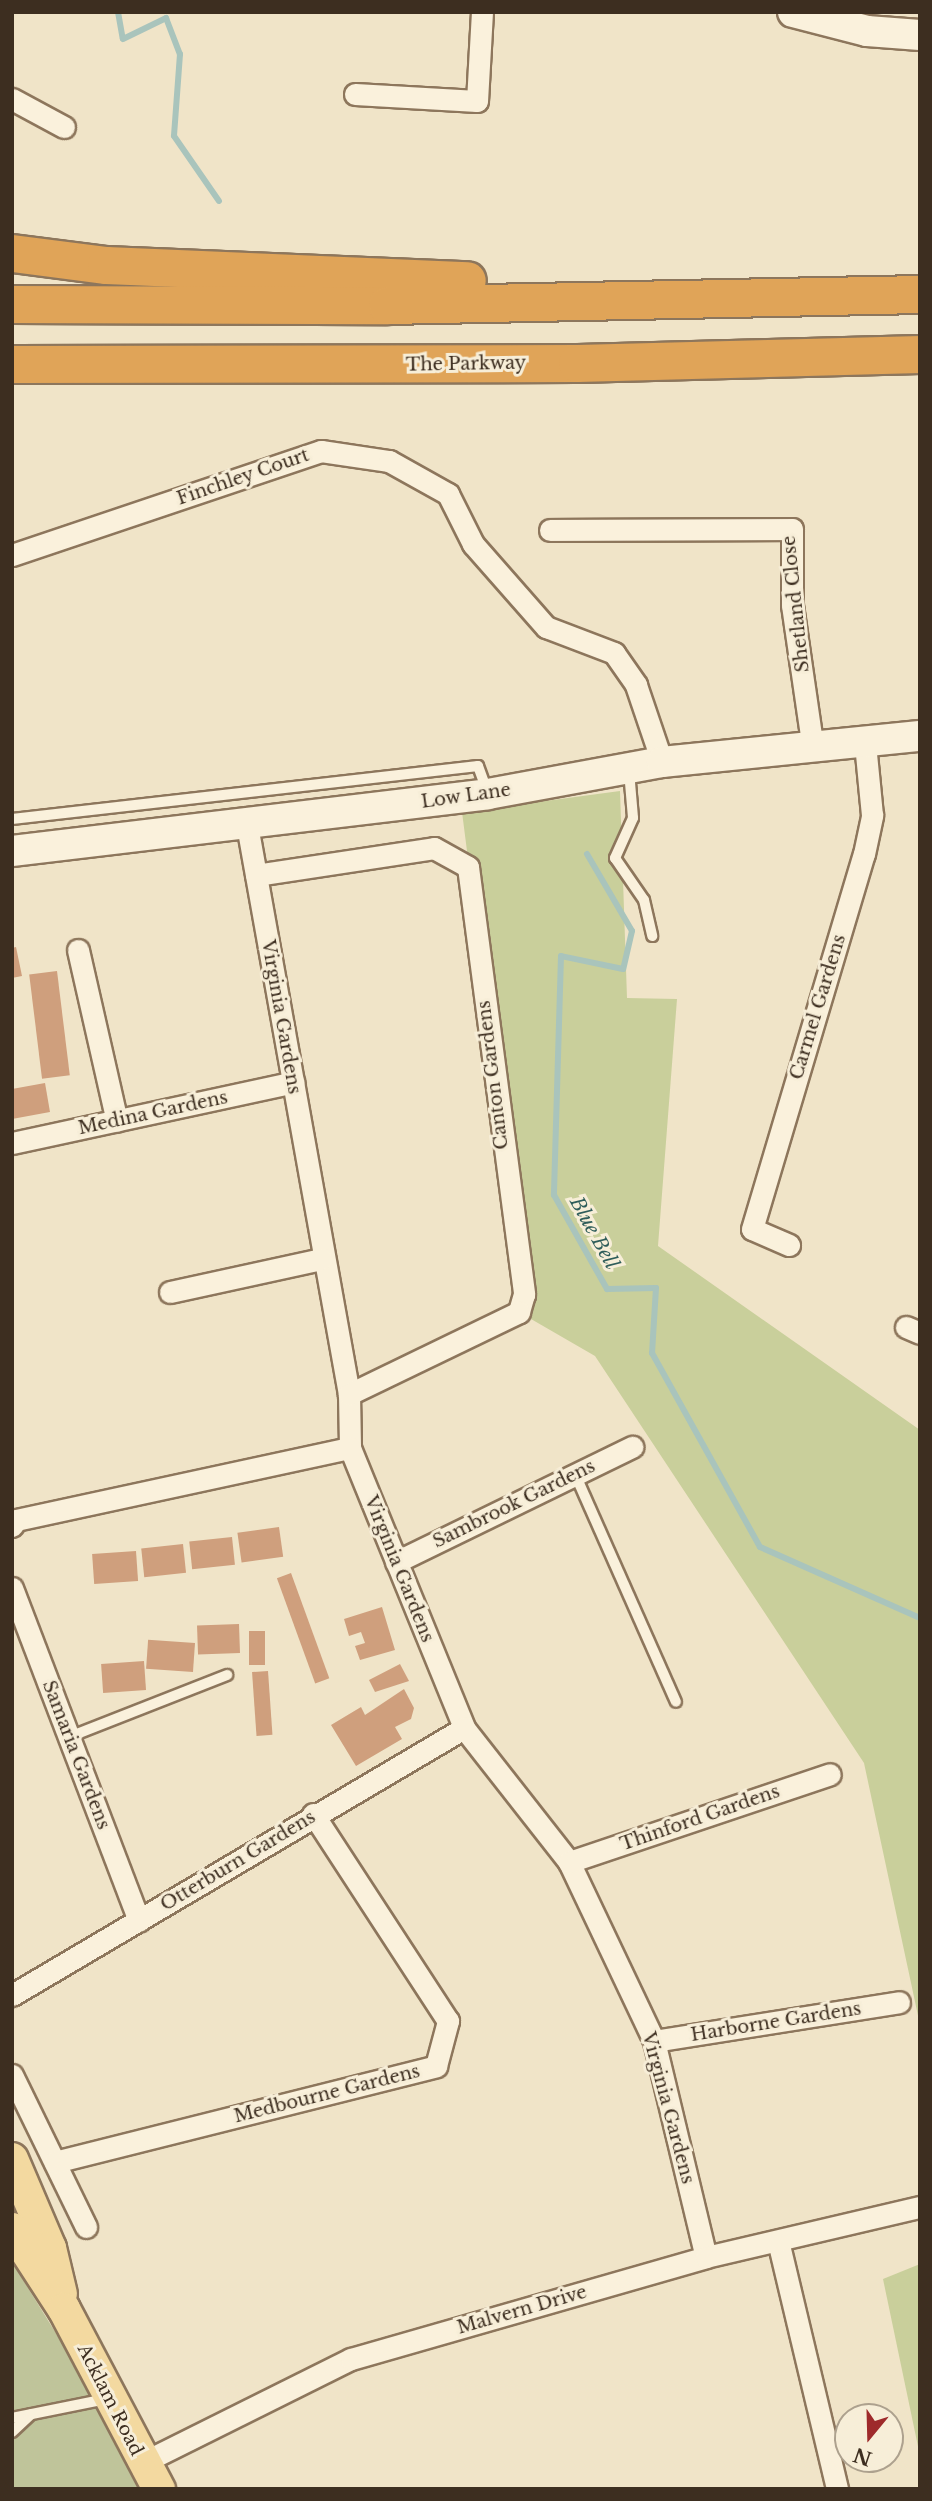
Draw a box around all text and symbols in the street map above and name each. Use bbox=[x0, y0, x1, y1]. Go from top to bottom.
street label: The Parkway bbox=[406, 352, 526, 376]
street label: Finchley Court bbox=[174, 444, 312, 510]
street label: Shetland Close bbox=[778, 535, 814, 673]
street label: Low Lane bbox=[420, 779, 512, 813]
street label: Carmel Gardens bbox=[786, 932, 850, 1082]
street label: Virginia Gardens bbox=[257, 938, 305, 1096]
street label: Canton Gardens bbox=[473, 999, 513, 1151]
street label: Medina Gardens bbox=[76, 1087, 230, 1139]
water label: Blue Bell bbox=[565, 1193, 623, 1273]
street label: Sambrook Gardens bbox=[429, 1455, 599, 1553]
street label: Virginia Gardens bbox=[360, 1492, 438, 1646]
street label: Samaria Gardens bbox=[38, 1677, 114, 1833]
street label: Thinford Gardens bbox=[617, 1781, 783, 1855]
street label: Otterburn Gardens bbox=[157, 1806, 319, 1916]
street label: Harborne Gardens bbox=[689, 1998, 863, 2046]
street label: Virginia Gardens bbox=[637, 2030, 699, 2186]
street label: Medbourne Gardens bbox=[232, 2060, 422, 2128]
street label: Malvern Drive bbox=[455, 2281, 589, 2339]
street label: Acklam Road bbox=[73, 2341, 147, 2459]
north arrow bbox=[834, 2403, 904, 2473]
text: N bbox=[850, 2443, 875, 2470]

